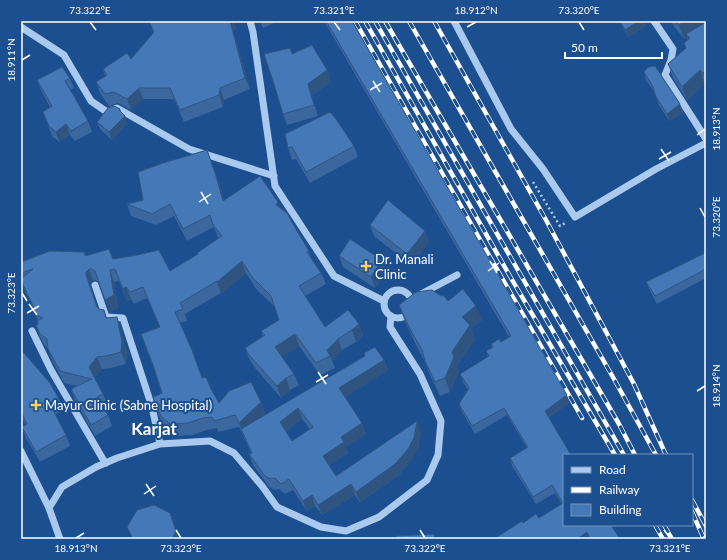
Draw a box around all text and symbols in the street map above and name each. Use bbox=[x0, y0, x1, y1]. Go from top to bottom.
text: 73.322°E bbox=[69, 4, 111, 16]
text: 73.321°E bbox=[313, 4, 355, 16]
text: 18.912°N bbox=[454, 4, 498, 16]
text: 73.320°E bbox=[558, 4, 600, 16]
scale bar bbox=[565, 34, 662, 60]
text: 18.911°N bbox=[5, 38, 17, 82]
text: 50 m bbox=[571, 40, 598, 55]
text: 18.913°N bbox=[710, 107, 722, 151]
text: 73.320°E bbox=[710, 196, 722, 238]
place label: Dr. Manali Clinic bbox=[375, 251, 434, 282]
marker: Dr. Manali Clinic bbox=[360, 260, 372, 272]
text: 73.323°E bbox=[5, 272, 17, 314]
text: 18.914°N bbox=[710, 364, 722, 408]
place label: Mayur Clinic (Sabne Hospital) bbox=[45, 397, 212, 413]
marker: Mayur Clinic (Sabne Hospital) bbox=[30, 399, 42, 411]
district label: Karjat bbox=[131, 418, 178, 439]
legend bbox=[563, 454, 693, 526]
text: Road bbox=[599, 462, 626, 477]
text: Railway bbox=[599, 482, 640, 497]
text: Building bbox=[599, 502, 642, 517]
text: 18.913°N bbox=[54, 542, 98, 554]
text: 73.323°E bbox=[160, 542, 202, 554]
text: 73.322°E bbox=[404, 542, 446, 554]
text: 73.321°E bbox=[649, 542, 691, 554]

